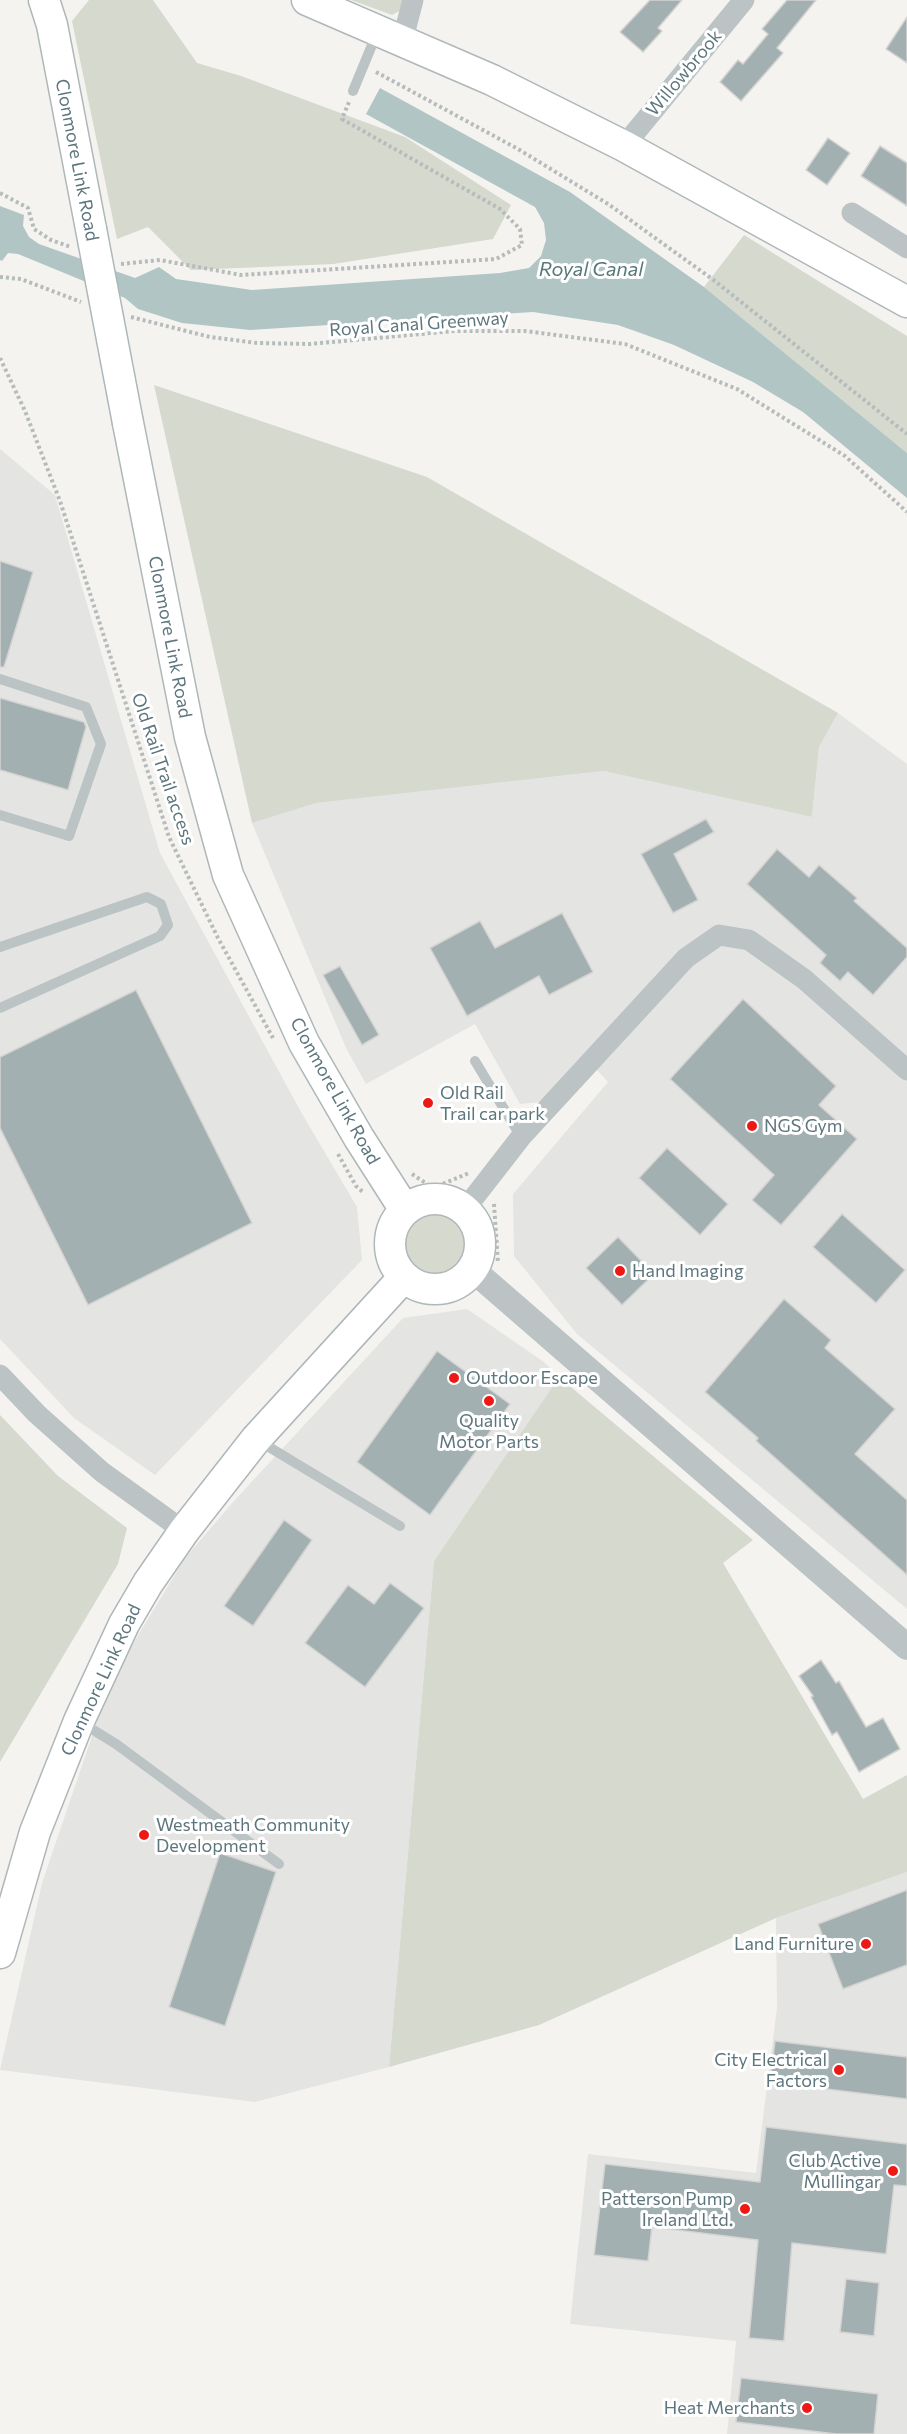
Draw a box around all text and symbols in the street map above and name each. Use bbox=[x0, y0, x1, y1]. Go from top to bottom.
street label: Willowbrook bbox=[642, 26, 726, 120]
street label: Clonmore Link Road bbox=[51, 77, 103, 243]
water label: Royal Canal bbox=[539, 257, 643, 281]
street label: Royal Canal Greenway bbox=[329, 307, 509, 341]
street label: Clonmore Link Road bbox=[144, 554, 196, 720]
street label: Old Rail Trail access bbox=[127, 690, 199, 848]
street label: Clonmore Link Road bbox=[286, 1014, 384, 1168]
place label: Old Rail Trail car park bbox=[440, 1082, 545, 1124]
marker: Old Rail Trail car park bbox=[421, 1096, 435, 1110]
place label: NGS Gym bbox=[764, 1115, 843, 1137]
marker: NGS Gym bbox=[745, 1119, 759, 1133]
place label: Hand Imaging bbox=[632, 1260, 744, 1282]
marker: Hand Imaging bbox=[613, 1264, 627, 1278]
place label: Outdoor Escape bbox=[466, 1367, 598, 1389]
marker: Outdoor Escape bbox=[447, 1371, 461, 1385]
marker: Quality Motor Parts bbox=[482, 1394, 496, 1408]
place label: Quality Motor Parts bbox=[439, 1410, 539, 1452]
street label: Clonmore Link Road bbox=[56, 1601, 146, 1759]
place label: Westmeath Community Development bbox=[156, 1814, 350, 1856]
marker: Westmeath Community Development bbox=[137, 1828, 151, 1842]
place label: Land Furniture bbox=[734, 1933, 854, 1955]
marker: Land Furniture bbox=[859, 1937, 873, 1951]
place label: City Electrical Factors bbox=[714, 2049, 827, 2092]
marker: City Electrical Factors bbox=[832, 2063, 846, 2077]
place label: Club Active Mullingar bbox=[789, 2150, 881, 2192]
marker: Club Active Mullingar bbox=[886, 2164, 900, 2178]
place label: Patterson Pump Ireland Ltd. bbox=[601, 2188, 733, 2230]
marker: Patterson Pump Ireland Ltd. bbox=[738, 2202, 752, 2216]
place label: Heat Merchants bbox=[664, 2397, 795, 2419]
marker: Heat Merchants bbox=[800, 2401, 814, 2415]

